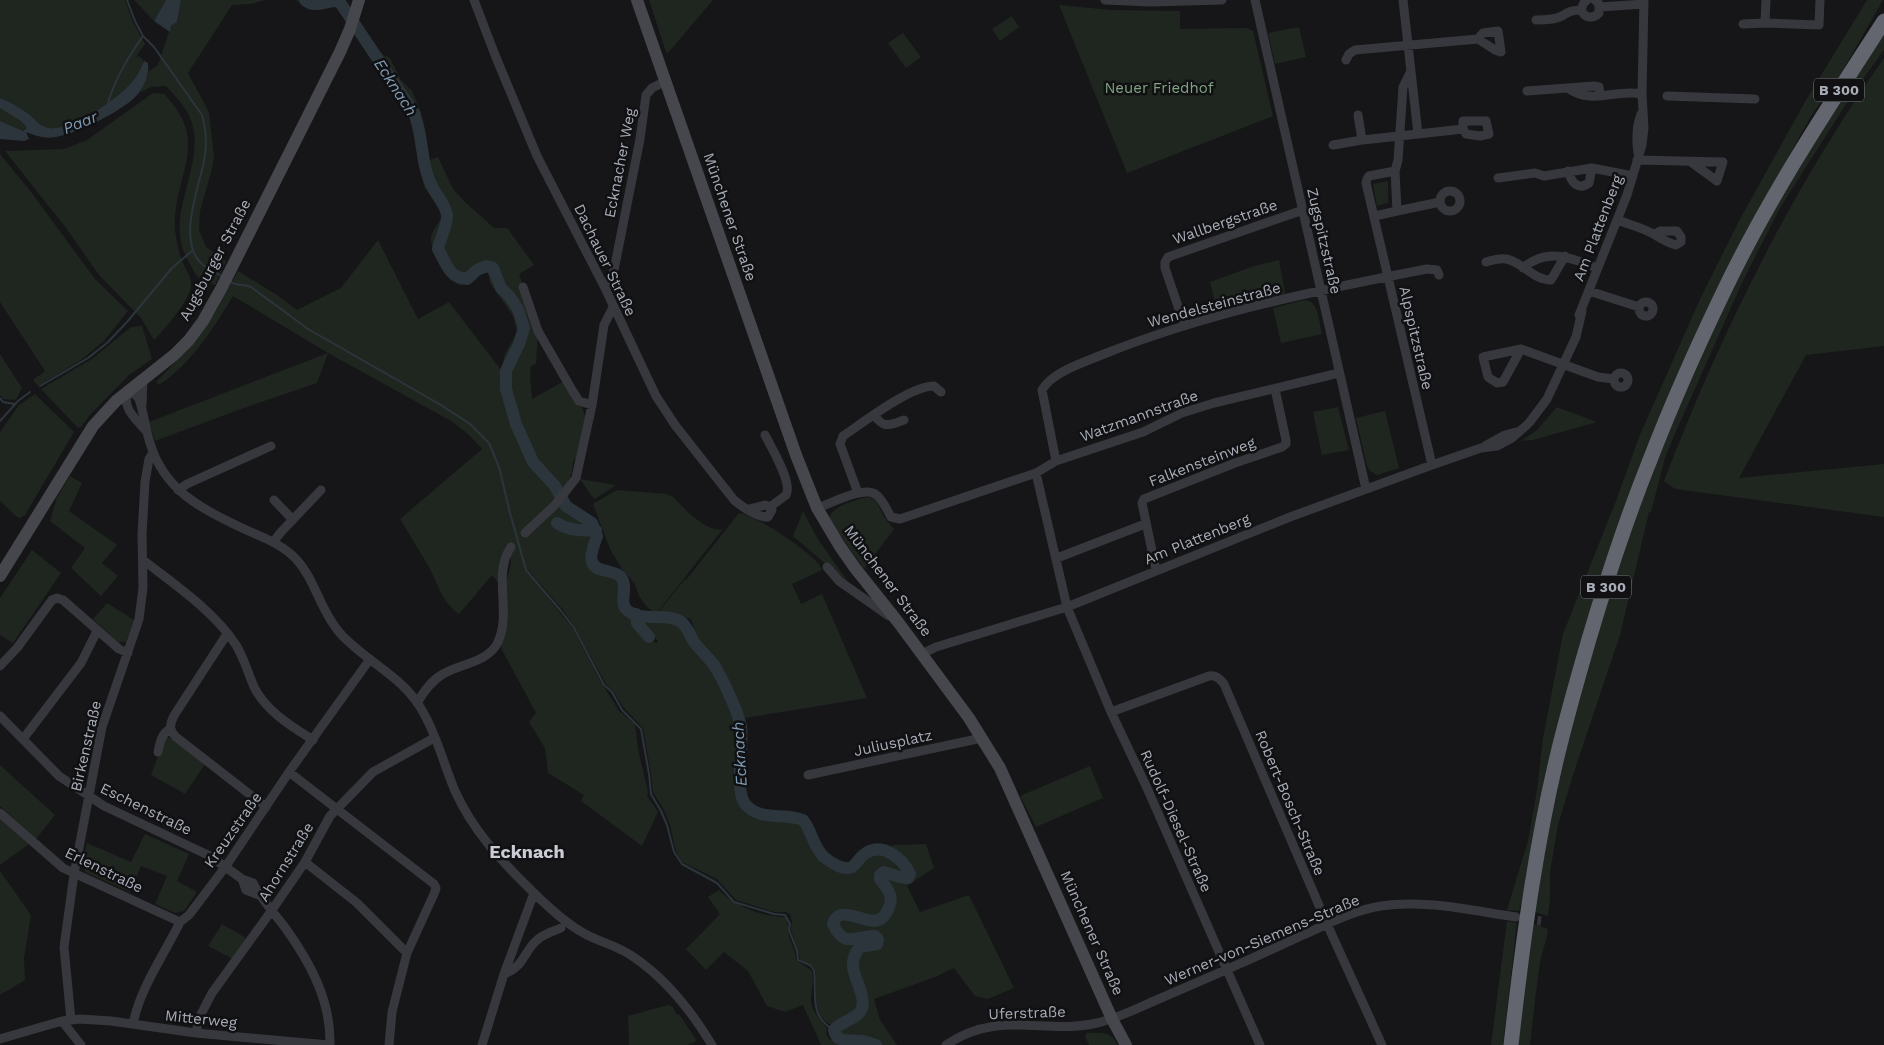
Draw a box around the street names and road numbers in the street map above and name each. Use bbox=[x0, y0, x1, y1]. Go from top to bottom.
road number: B 300 bbox=[1814, 78, 1864, 102]
street label: Ecknacher Weg bbox=[601, 107, 639, 219]
street label: Münchener Straße bbox=[700, 150, 760, 284]
street label: Am Plattenberg bbox=[1569, 172, 1627, 284]
street label: Zugspitzstraße bbox=[1303, 186, 1345, 296]
street label: Augsburger Straße bbox=[175, 196, 255, 324]
street label: Wallbergstraße bbox=[1170, 196, 1280, 248]
street label: Dachauer Straße bbox=[570, 201, 640, 319]
street label: Wendelsteinstraße bbox=[1145, 279, 1283, 331]
street label: Alpspitzstraße bbox=[1395, 284, 1437, 392]
street label: Watzmannstraße bbox=[1078, 386, 1200, 446]
street label: Falkensteinweg bbox=[1146, 433, 1258, 491]
street label: Am Plattenberg bbox=[1141, 510, 1253, 568]
street label: Münchener Straße bbox=[840, 522, 936, 640]
road number: B 300 bbox=[1581, 576, 1631, 598]
street label: Birkenstraße bbox=[67, 699, 105, 793]
street label: Juliusplatz bbox=[852, 726, 934, 760]
street label: Robert-Bosch-Straße bbox=[1251, 728, 1329, 878]
street label: Rudolf-Diesel-Straße bbox=[1136, 747, 1216, 895]
street label: Eschenstraße bbox=[97, 779, 195, 839]
street label: Kreuzstraße bbox=[200, 789, 266, 871]
street label: Ahornstraße bbox=[254, 819, 318, 905]
street label: Erlenstraße bbox=[62, 843, 146, 897]
street label: Münchener Straße bbox=[1056, 868, 1128, 998]
street label: Werner-von-Siemens-Straße bbox=[1162, 891, 1362, 989]
street label: Uferstraße bbox=[988, 1003, 1066, 1023]
street label: Mitterweg bbox=[164, 1006, 238, 1032]

